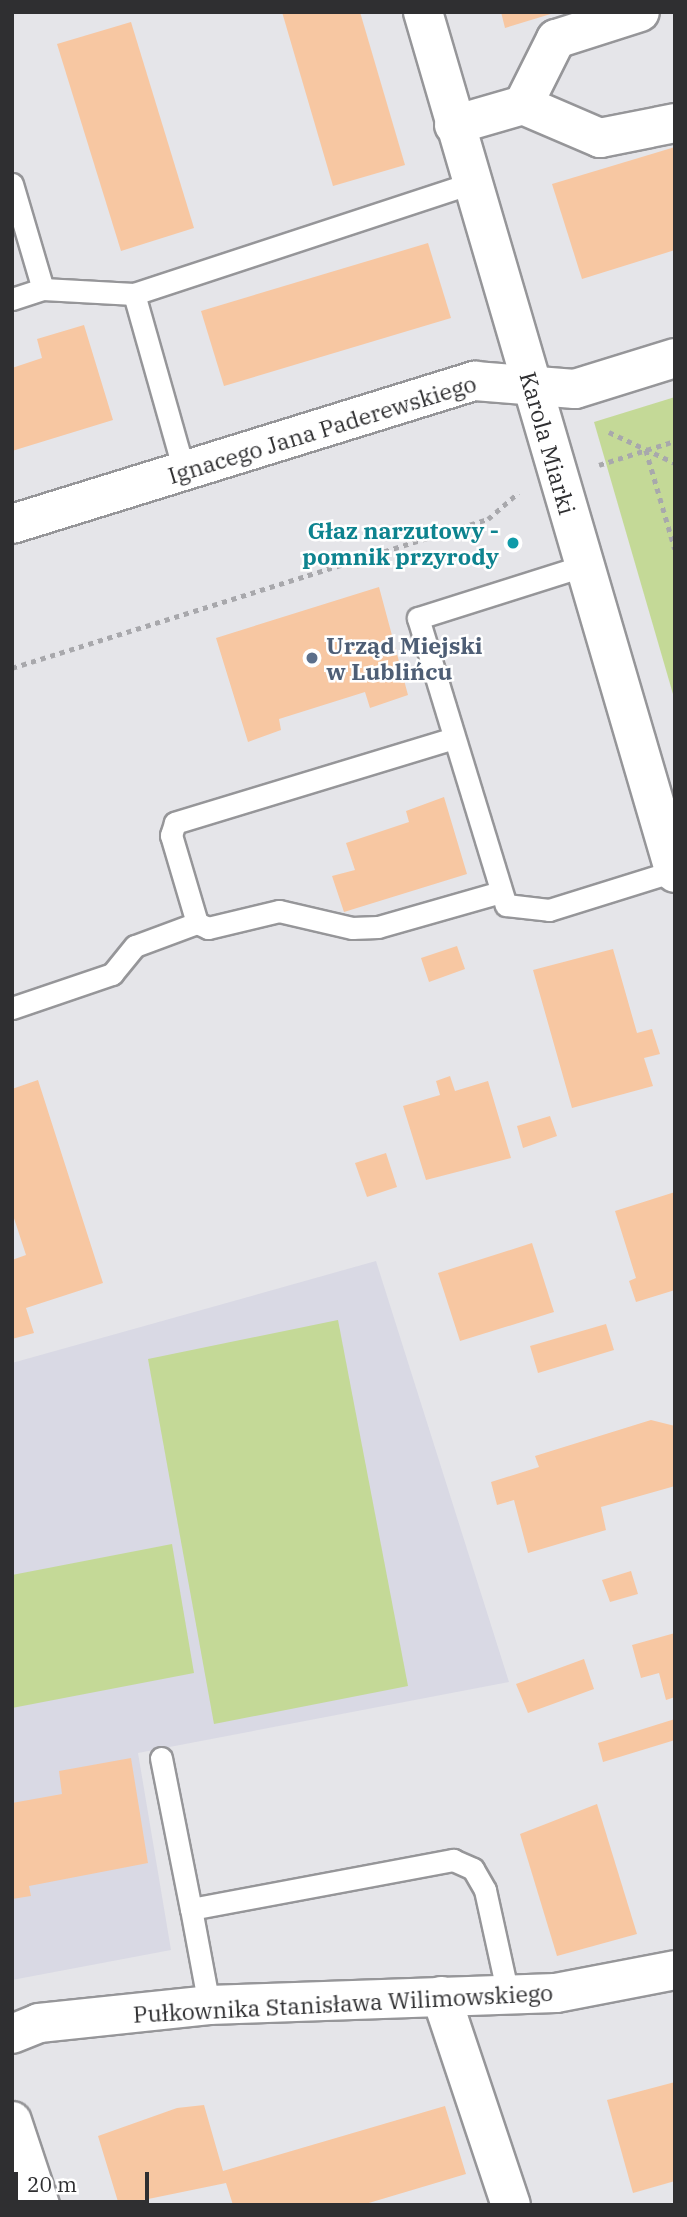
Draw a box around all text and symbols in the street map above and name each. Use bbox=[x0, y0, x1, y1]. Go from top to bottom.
street label: Karola Miarki bbox=[514, 368, 582, 518]
street label: Ignacego Jana Paderewskiego bbox=[165, 369, 479, 489]
place label: Głaz narzutowy - pomnik przyrody bbox=[302, 516, 499, 570]
marker: Głaz narzutowy - pomnik przyrody bbox=[505, 535, 521, 551]
place label: Urząd Miejski w Lublińcu bbox=[326, 631, 482, 685]
marker: Urząd Miejski w Lublińcu bbox=[304, 650, 320, 666]
street label: Pułkownika Stanisława Wilimowskiego bbox=[132, 1978, 554, 2028]
scale bar bbox=[18, 2158, 152, 2202]
text: 20 m bbox=[27, 2170, 77, 2198]

